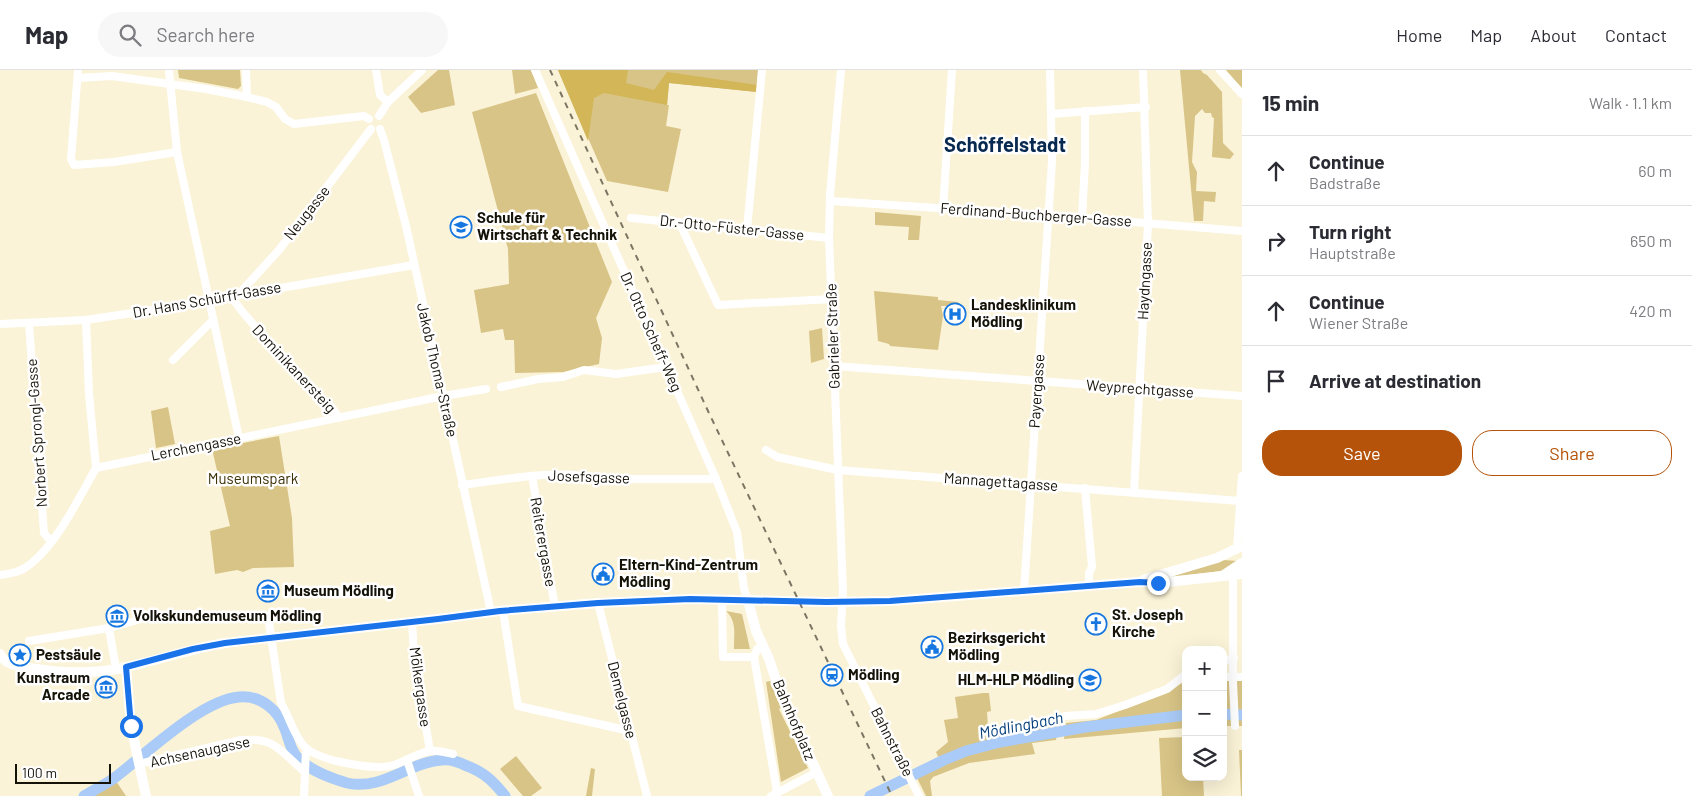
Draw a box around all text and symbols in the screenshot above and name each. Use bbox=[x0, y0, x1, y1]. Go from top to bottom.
search box bbox=[98, 12, 448, 57]
text: Map bbox=[25, 20, 68, 49]
icon: search bbox=[116, 21, 144, 49]
text: Search here bbox=[156, 23, 255, 46]
text: Home bbox=[1396, 24, 1442, 46]
text: Map bbox=[1470, 24, 1502, 46]
text: About bbox=[1530, 24, 1577, 46]
text: Contact bbox=[1605, 24, 1667, 46]
text: 15 min bbox=[1262, 90, 1319, 115]
text: Walk · 1.1 km bbox=[1589, 93, 1672, 112]
district label: Schöffelstadt bbox=[944, 132, 1066, 156]
text: Continue bbox=[1309, 150, 1385, 173]
icon: ahead bbox=[1262, 157, 1290, 185]
text: 60 m bbox=[1638, 161, 1672, 180]
text: Badstraße bbox=[1309, 173, 1381, 192]
street label: Neugasse bbox=[279, 182, 333, 243]
street label: Ferdinand-Buchberger-Gasse bbox=[940, 198, 1132, 230]
place label: Schule für Wirtschaft & Technik bbox=[477, 208, 617, 243]
street label: Dr.-Otto-Füster-Gasse bbox=[659, 210, 805, 244]
school or university icon: Schule für Wirtschaft & Technik bbox=[449, 215, 473, 239]
text: Turn right bbox=[1309, 220, 1391, 243]
icon: right bbox=[1262, 227, 1290, 255]
text: 650 m bbox=[1630, 231, 1672, 250]
street label: Haydngasse bbox=[1133, 241, 1155, 320]
text: Hauptstraße bbox=[1309, 243, 1396, 262]
street label: Dr. Otto Scheff-Weg bbox=[617, 269, 686, 394]
street label: Dr. Hans Schürff-Gasse bbox=[131, 277, 282, 321]
street label: Gabrieler Straße bbox=[821, 283, 843, 389]
text: Continue bbox=[1309, 290, 1385, 313]
place label: Landesklinikum Mödling bbox=[971, 295, 1076, 330]
icon: ahead bbox=[1262, 297, 1290, 325]
street label: Jakob Thoma-Straße bbox=[414, 301, 462, 439]
text: 420 m bbox=[1629, 301, 1672, 320]
hospital icon: Landesklinikum Mödling bbox=[943, 302, 967, 326]
text: Wiener Straße bbox=[1309, 313, 1408, 332]
street label: Dominikanersteig bbox=[249, 320, 340, 416]
street label: Payergasse bbox=[1024, 353, 1048, 429]
street label: Norbert Sprongl-Gasse bbox=[22, 358, 50, 508]
icon: arrive bbox=[1262, 367, 1290, 395]
text: Arrive at destination bbox=[1309, 369, 1481, 392]
street label: Weyprechtgasse bbox=[1086, 375, 1195, 401]
street label: Lerchengasse bbox=[149, 428, 243, 464]
button: Save bbox=[1262, 430, 1462, 476]
button: Share bbox=[1472, 430, 1672, 476]
street label: Josefsgasse bbox=[548, 466, 630, 486]
street label: Mannagettagasse bbox=[943, 468, 1059, 494]
park label: Museumspark bbox=[208, 469, 299, 487]
street label: Reiterergasse bbox=[527, 496, 561, 588]
place label: Eltern-Kind-Zentrum Mödling bbox=[619, 555, 758, 590]
public building icon: Eltern-Kind-Zentrum Mödling bbox=[591, 562, 615, 586]
route end bbox=[1147, 572, 1170, 595]
museum icon: Museum Mödling bbox=[256, 579, 280, 603]
place label: Museum Mödling bbox=[284, 581, 394, 599]
museum icon: Volkskundemuseum Mödling bbox=[105, 604, 129, 628]
place label: St. Joseph Kirche bbox=[1112, 605, 1183, 640]
place label: Volkskundemuseum Mödling bbox=[133, 606, 321, 624]
church icon: St. Joseph Kirche bbox=[1084, 612, 1108, 636]
place label: Bezirksgericht Mödling bbox=[948, 628, 1046, 663]
public building icon: Bezirksgericht Mödling bbox=[920, 635, 944, 659]
place icon: Pestsäule bbox=[8, 643, 32, 667]
place label: Pestsäule bbox=[36, 645, 101, 663]
street label: Mölkergasse bbox=[406, 646, 436, 728]
map controls bbox=[1182, 646, 1227, 781]
button: + bbox=[1182, 646, 1227, 691]
street label: Demelgasse bbox=[605, 659, 641, 740]
station icon: Mödling bbox=[820, 663, 844, 687]
place label: Mödling bbox=[848, 665, 899, 683]
place label: Kunstraum Arcade bbox=[17, 668, 90, 703]
school or university icon: HLM-HLP Mödling bbox=[1078, 668, 1102, 692]
place label: HLM-HLP Mödling bbox=[958, 670, 1074, 688]
museum icon: Kunstraum Arcade bbox=[94, 675, 118, 699]
street label: Bahnhofplatz bbox=[770, 677, 820, 763]
button: − bbox=[1182, 691, 1227, 736]
street label: Bahnstraße bbox=[868, 704, 918, 779]
water label: Mödlingbach bbox=[977, 707, 1065, 742]
route start bbox=[120, 715, 143, 738]
street label: Achsenaugasse bbox=[148, 732, 251, 770]
button: layers bbox=[1182, 736, 1227, 781]
scale bar bbox=[15, 761, 111, 784]
text: 100 m bbox=[22, 764, 57, 781]

